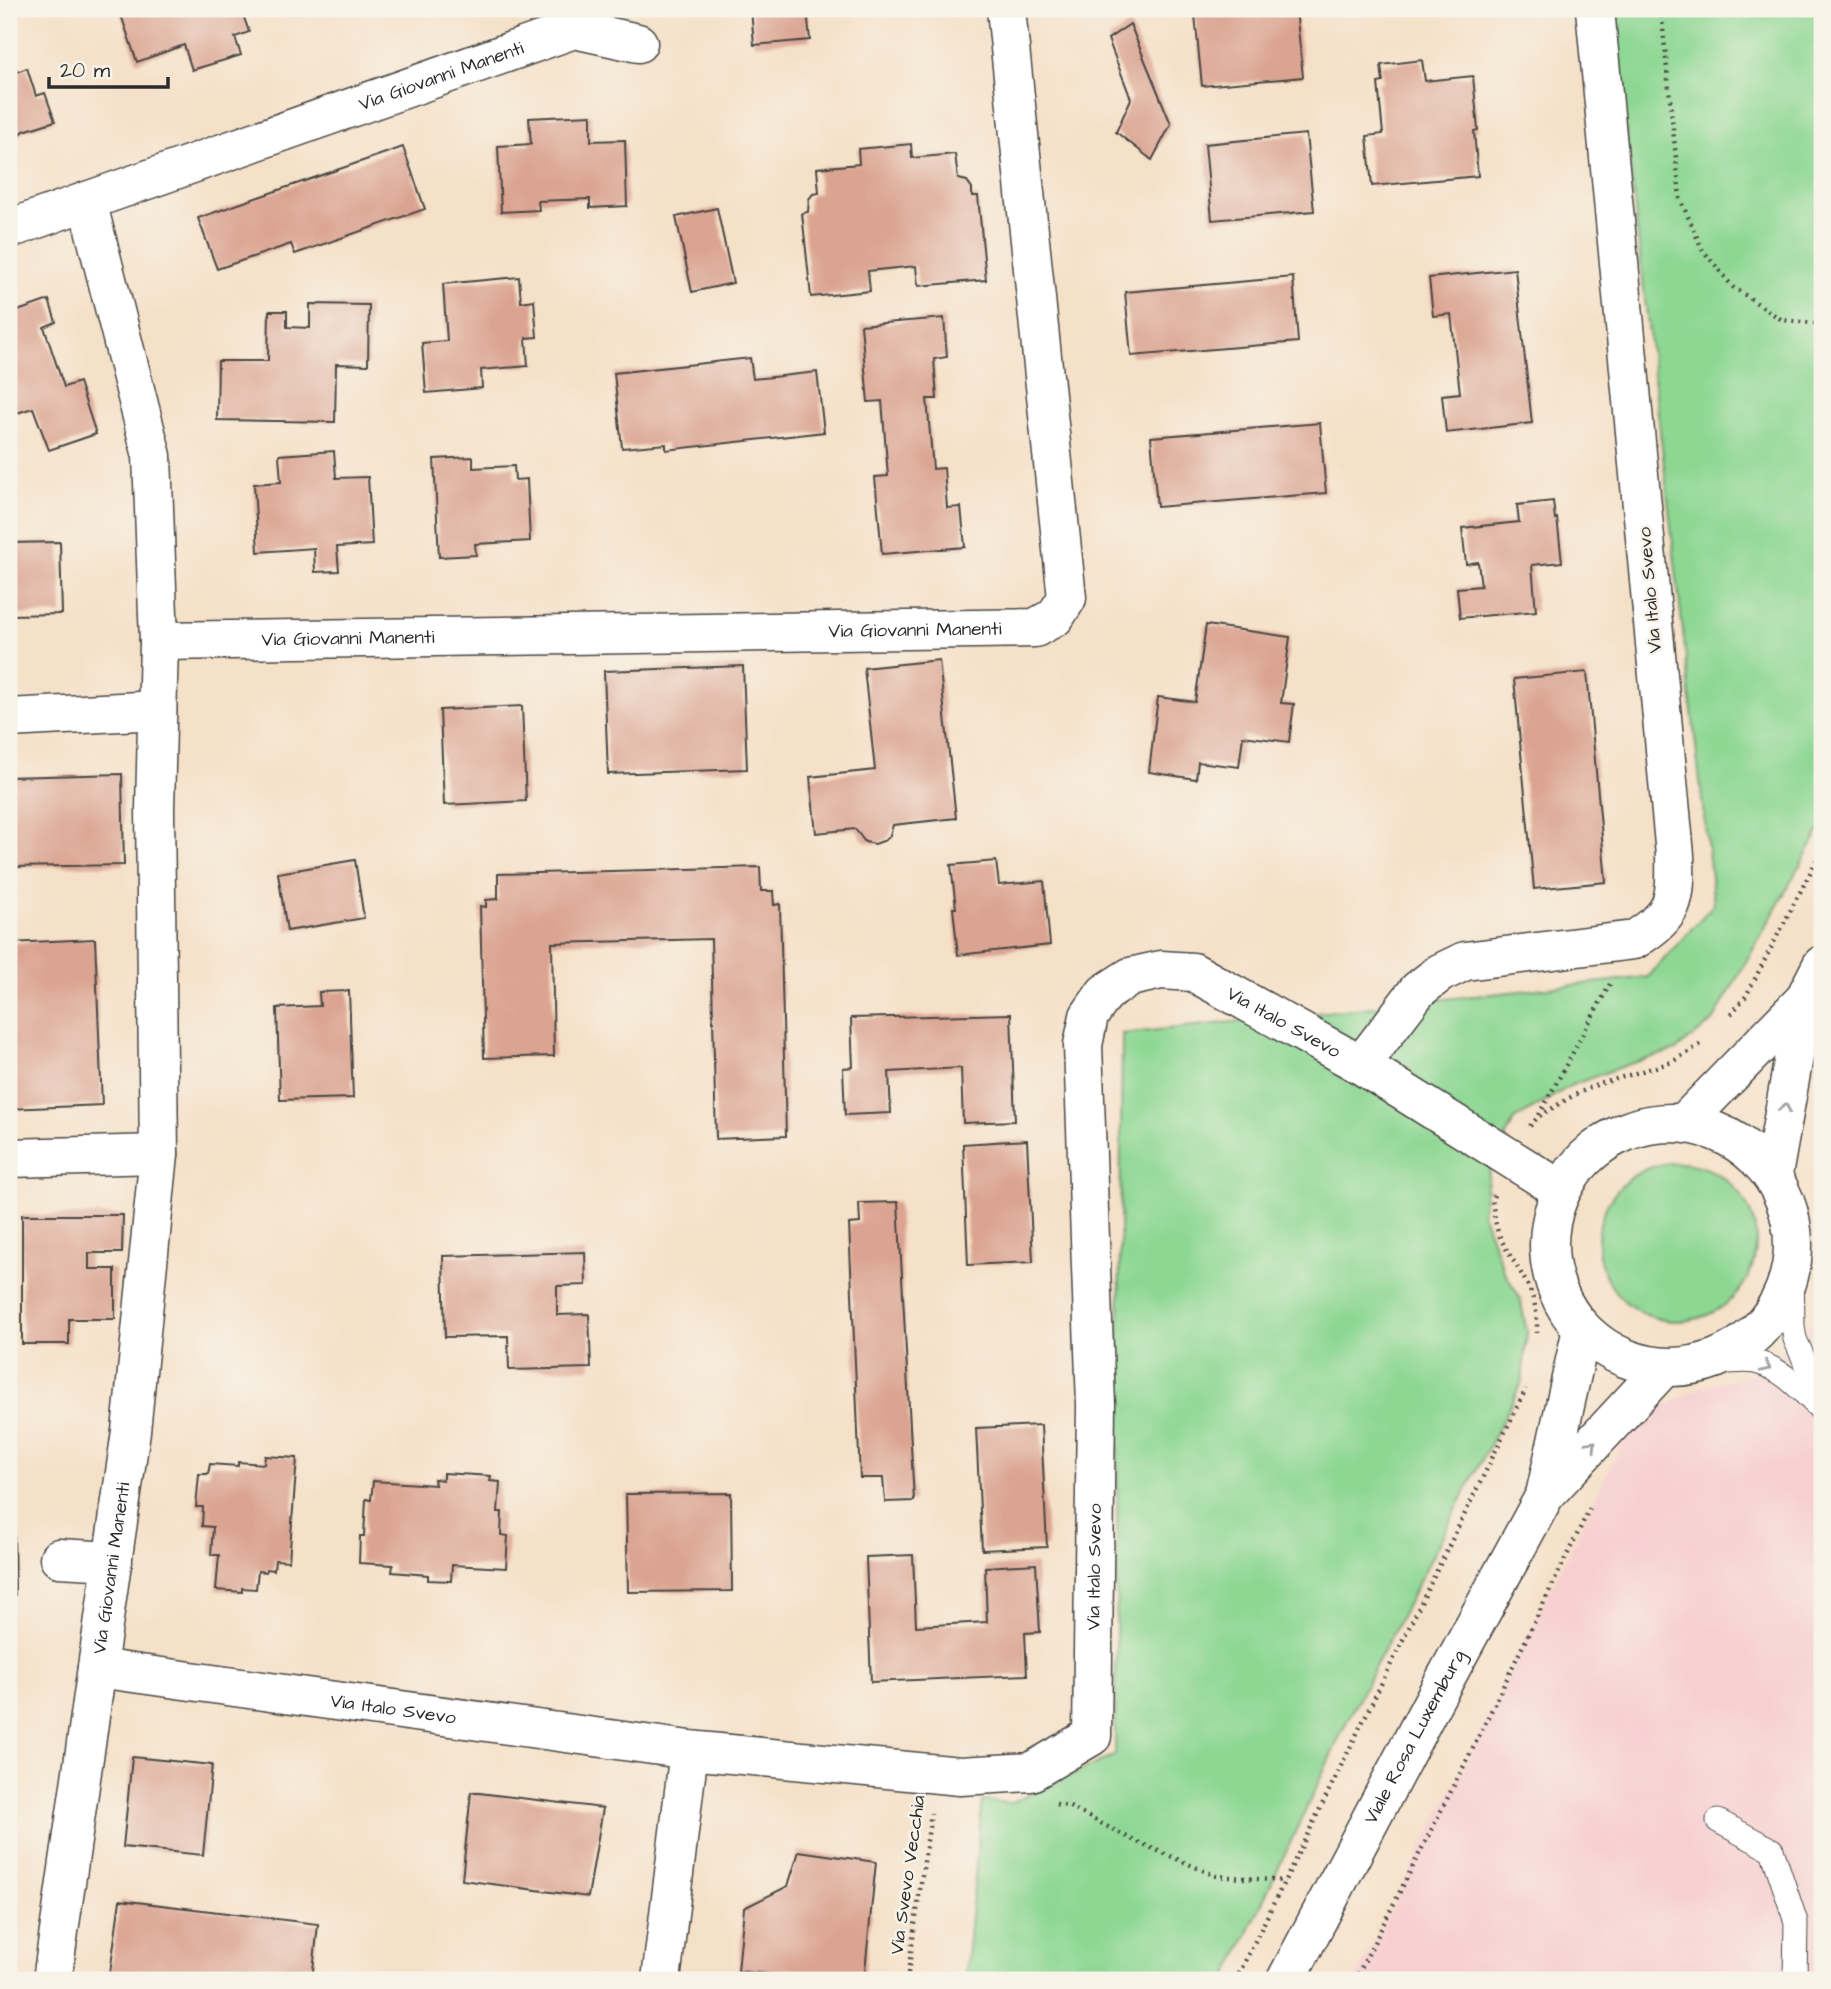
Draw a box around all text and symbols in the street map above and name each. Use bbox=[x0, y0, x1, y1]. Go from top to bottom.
street label: Via Giovanni Manenti bbox=[355, 34, 527, 117]
scale bar bbox=[49, 46, 168, 90]
text: 20 m bbox=[60, 56, 111, 85]
street label: Via Italo Svevo bbox=[1631, 526, 1669, 654]
street label: Via Giovanni Manenti bbox=[828, 615, 1002, 645]
street label: Via Giovanni Manenti bbox=[261, 623, 435, 653]
street label: Via Italo Svevo bbox=[1222, 980, 1346, 1065]
one-way arrow bbox=[1776, 1102, 1791, 1114]
one-way arrow bbox=[1759, 1359, 1771, 1373]
one-way arrow bbox=[1584, 1440, 1596, 1453]
street label: Via Giovanni Manenti bbox=[86, 1481, 137, 1656]
street label: Via Italo Svevo bbox=[1080, 1503, 1108, 1630]
street label: Viale Rosa Luxemburg bbox=[1357, 1645, 1473, 1829]
street label: Via Italo Svevo bbox=[329, 1687, 458, 1731]
street label: Via Svevo Vecchia bbox=[883, 1793, 933, 1956]

